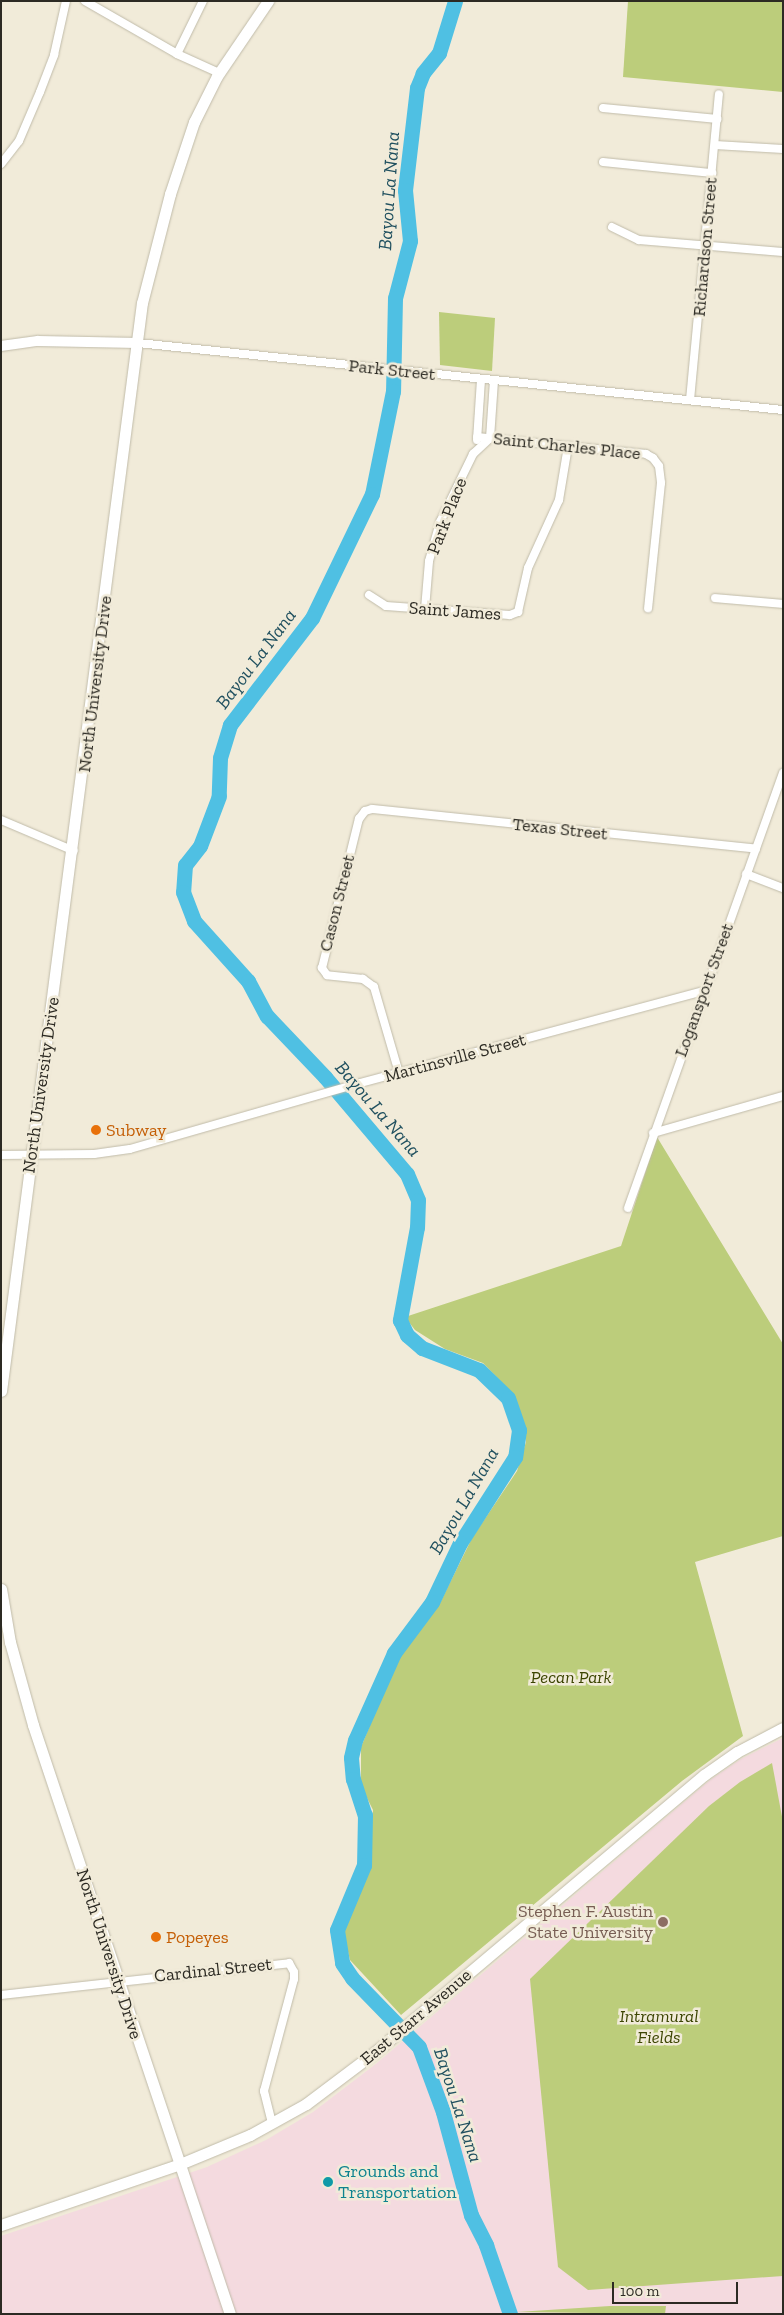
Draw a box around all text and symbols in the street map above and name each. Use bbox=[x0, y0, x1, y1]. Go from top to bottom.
water label: Bayou La Nana bbox=[373, 131, 405, 251]
street label: Richardson Street bbox=[688, 177, 722, 317]
street label: Park Street bbox=[347, 355, 437, 385]
street label: Saint Charles Place bbox=[492, 428, 642, 464]
street label: Park Place bbox=[423, 475, 471, 557]
street label: North University Drive bbox=[73, 594, 117, 774]
street label: Saint James bbox=[408, 597, 502, 625]
water label: Bayou La Nana bbox=[211, 605, 301, 713]
street label: Texas Street bbox=[511, 813, 609, 845]
street label: Cason Street bbox=[315, 852, 359, 954]
street label: Logansport Street bbox=[670, 920, 738, 1060]
street label: North University Drive bbox=[18, 995, 64, 1175]
street label: Martinsville Street bbox=[382, 1029, 528, 1087]
water label: Bayou La Nana bbox=[330, 1057, 426, 1161]
place label: Subway bbox=[106, 1119, 166, 1141]
marker: Subway bbox=[90, 1124, 102, 1136]
water label: Bayou La Nana bbox=[424, 1444, 504, 1558]
park label: Pecan Park bbox=[530, 1666, 612, 1688]
street label: North University Drive bbox=[71, 1866, 147, 2042]
place label: Stephen F. Austin State University bbox=[517, 1901, 653, 1944]
marker: Stephen F. Austin State University bbox=[657, 1916, 669, 1928]
place label: Popeyes bbox=[166, 1926, 229, 1948]
marker: Popeyes bbox=[150, 1931, 162, 1943]
street label: Cardinal Street bbox=[153, 1953, 273, 1987]
street label: East Starr Avenue bbox=[356, 1964, 476, 2070]
park label: Intramural Fields bbox=[619, 2006, 699, 2048]
water label: Bayou La Nana bbox=[429, 2045, 487, 2165]
place label: Grounds and Transportation bbox=[338, 2161, 457, 2204]
marker: Grounds and Transportation bbox=[322, 2176, 334, 2188]
scale bar bbox=[614, 2272, 740, 2304]
text: 100 m bbox=[620, 2282, 659, 2300]

